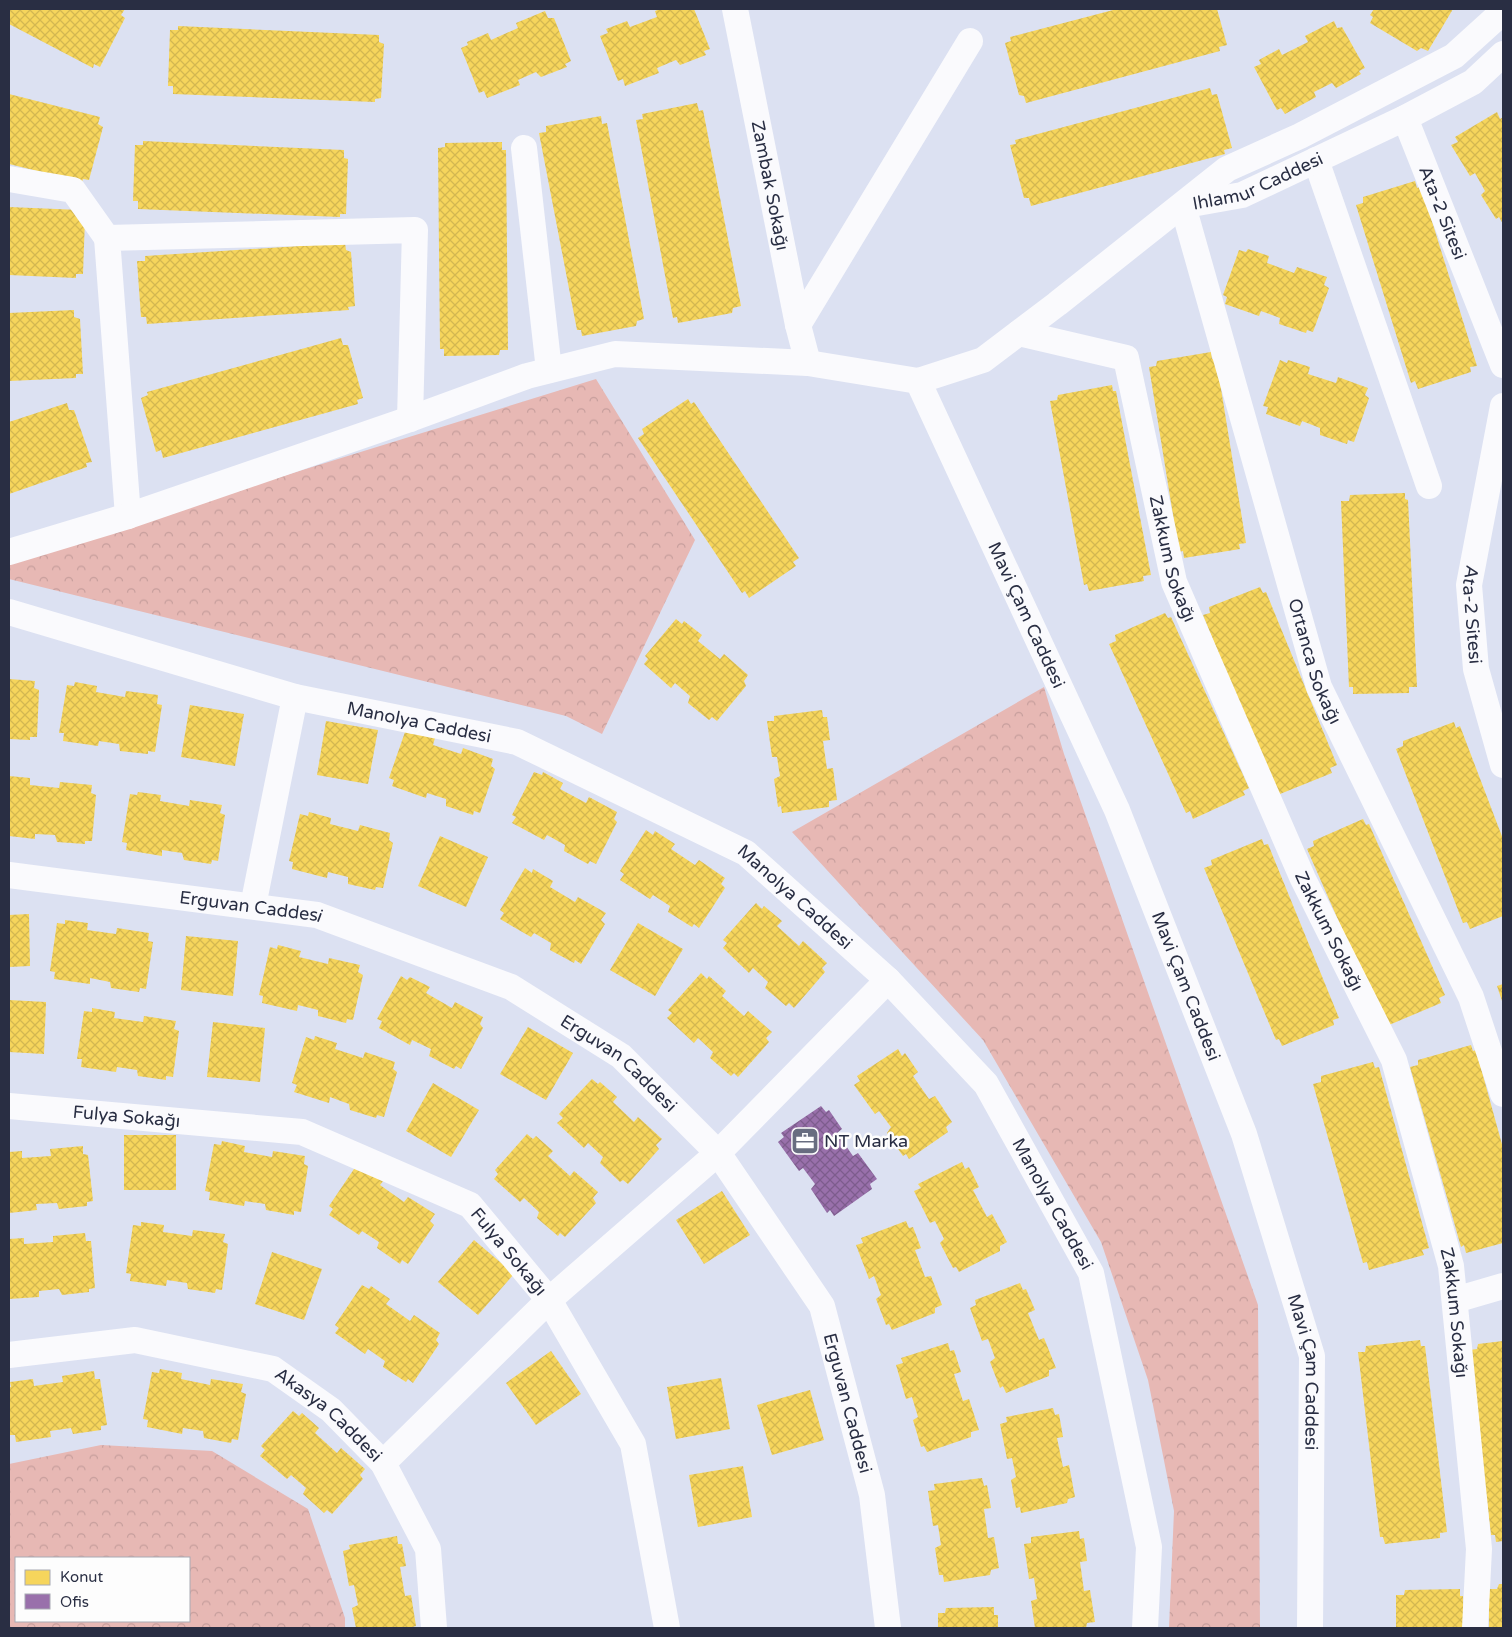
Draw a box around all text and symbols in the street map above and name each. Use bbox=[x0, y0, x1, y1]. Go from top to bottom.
street label: Zambak Sokağı bbox=[747, 119, 794, 252]
street label: Ihlamur Caddesi bbox=[1191, 147, 1326, 215]
street label: Ata-2 Sitesi bbox=[1414, 163, 1471, 263]
street label: Zakkum Sokağı bbox=[1145, 493, 1201, 625]
street label: Mavi Çam Caddesi bbox=[983, 538, 1070, 692]
street label: Ata-2 Sitesi bbox=[1458, 564, 1487, 665]
street label: Ortanca Sokağı bbox=[1283, 596, 1346, 728]
street label: Manolya Caddesi bbox=[345, 697, 493, 748]
street label: Manolya Caddesi bbox=[733, 840, 857, 954]
street label: Zakkum Sokağı bbox=[1290, 868, 1368, 995]
street label: Erguvan Caddesi bbox=[178, 886, 326, 927]
street label: Mavi Çam Caddesi bbox=[1147, 908, 1225, 1064]
street label: Erguvan Caddesi bbox=[556, 1010, 682, 1117]
street label: Fulya Sokağı bbox=[72, 1101, 181, 1132]
office icon: NT Marka bbox=[790, 1126, 820, 1156]
place label: NT Marka bbox=[824, 1130, 908, 1152]
street label: Manolya Caddesi bbox=[1007, 1134, 1098, 1274]
street label: Fulya Sokağı bbox=[466, 1203, 552, 1300]
street label: Zakkum Sokağı bbox=[1435, 1245, 1473, 1379]
street label: Mavi Çam Caddesi bbox=[1283, 1291, 1324, 1450]
street label: Erguvan Caddesi bbox=[819, 1331, 877, 1476]
street label: Akasya Caddesi bbox=[271, 1363, 387, 1467]
legend bbox=[15, 1557, 190, 1622]
text: Konut bbox=[60, 1568, 103, 1586]
text: Ofis bbox=[60, 1593, 89, 1611]

